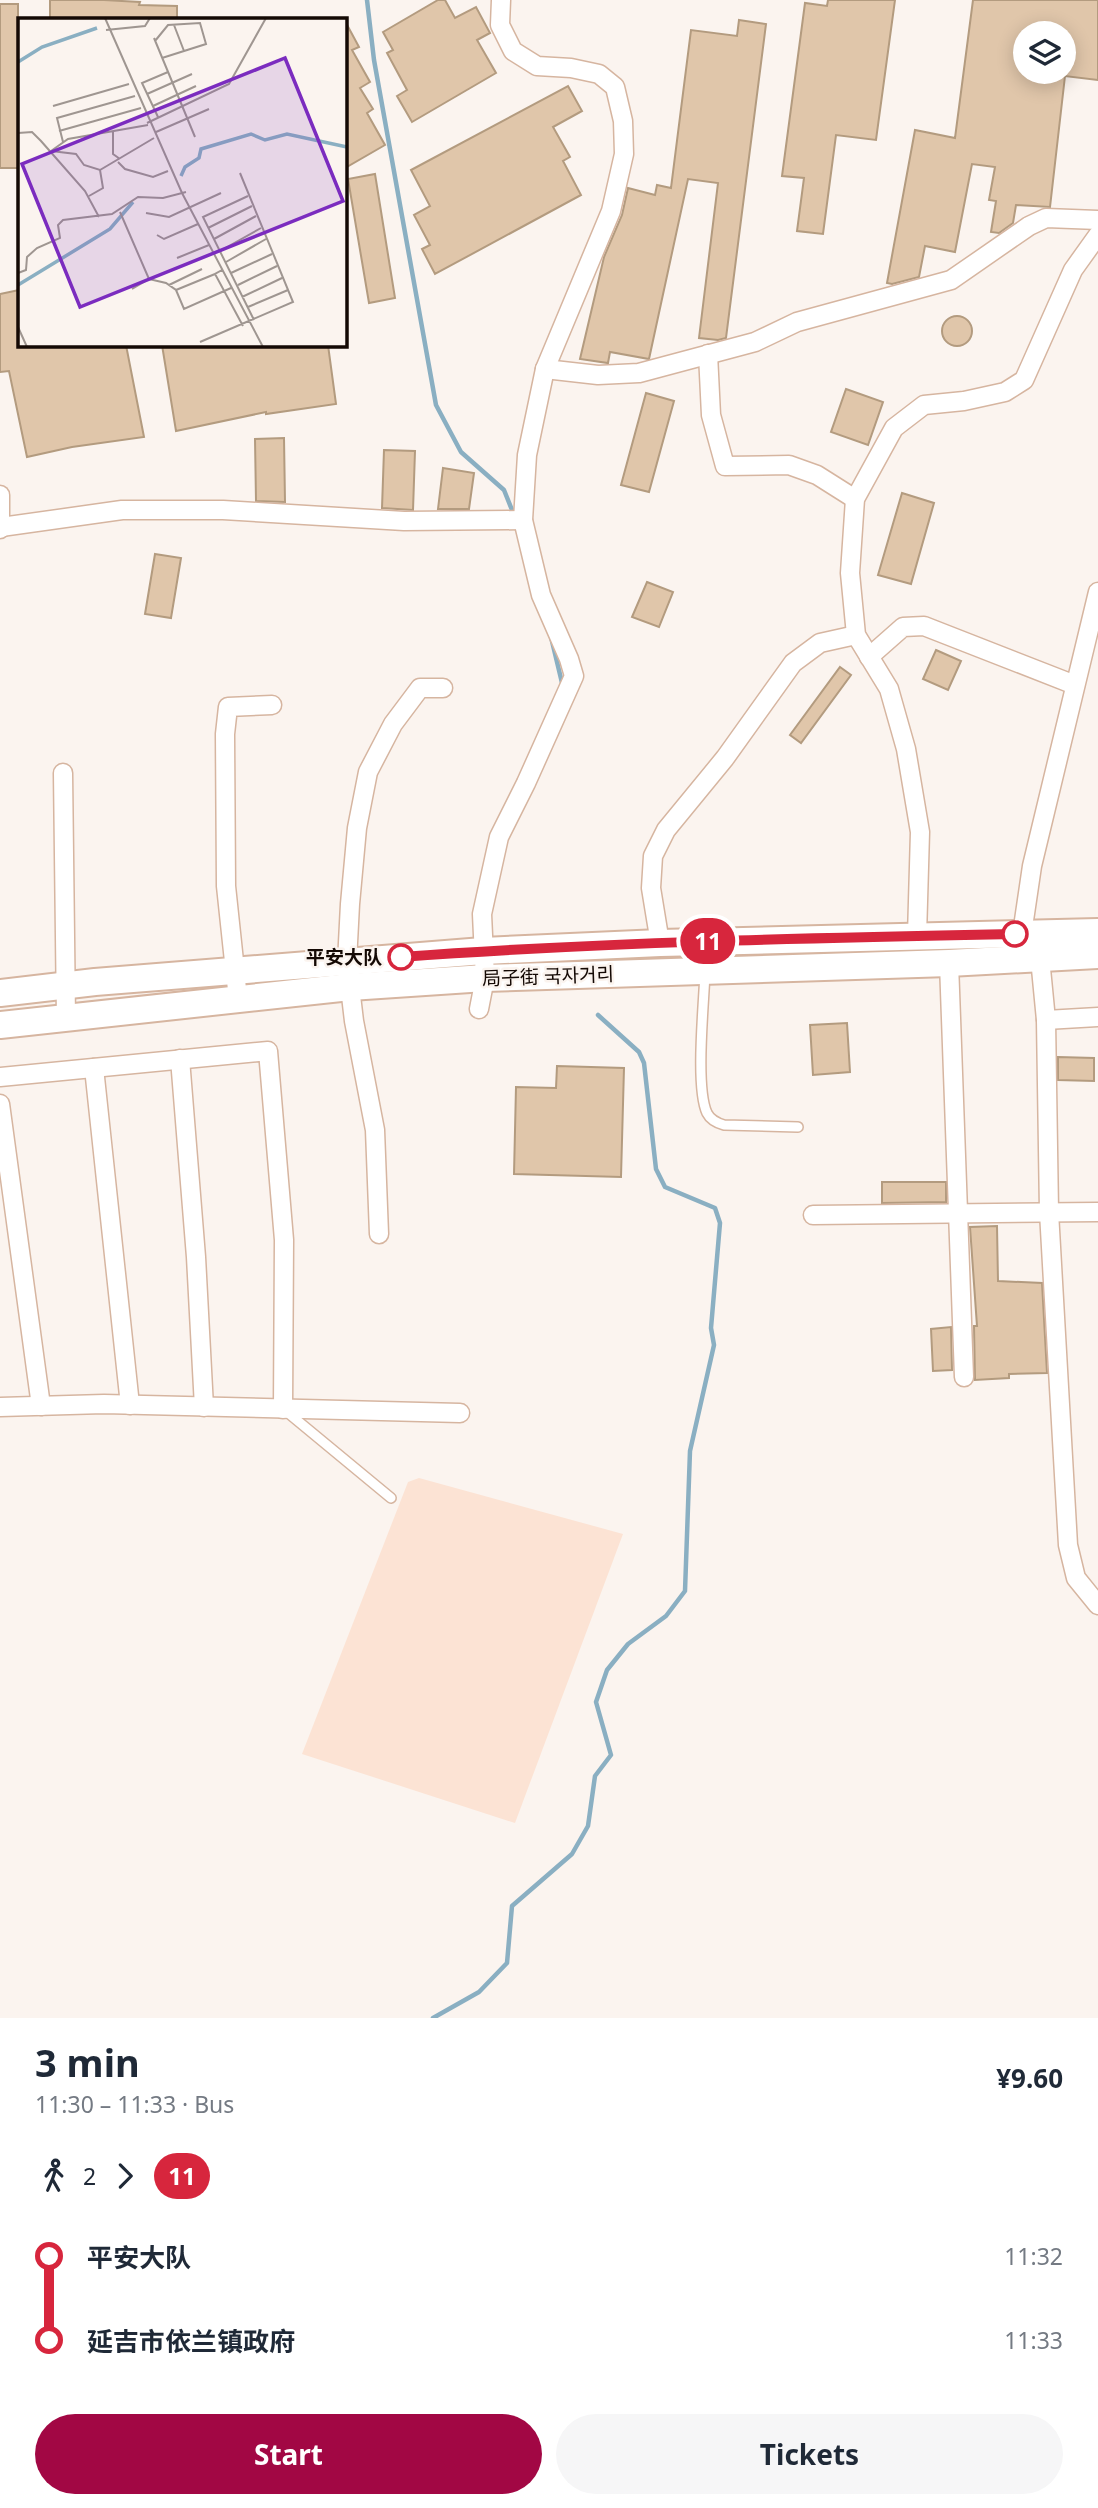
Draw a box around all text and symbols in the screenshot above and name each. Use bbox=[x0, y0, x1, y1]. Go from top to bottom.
inset map bbox=[18, 18, 346, 346]
map controls bbox=[1013, 21, 1076, 84]
button: layers bbox=[1013, 21, 1076, 84]
line badge: 11 bbox=[676, 918, 740, 964]
unlabelled marker bbox=[1002, 921, 1028, 947]
text: 11 bbox=[694, 924, 722, 957]
place label: 平安大队 bbox=[306, 944, 382, 970]
marker: 平安大队 bbox=[388, 944, 414, 970]
street label: 局子街 국자거리 bbox=[482, 961, 614, 991]
text: 3 min bbox=[35, 2036, 140, 2088]
text: ¥9.60 bbox=[996, 2060, 1063, 2096]
text: 11:30 – 11:33 · Bus bbox=[35, 2088, 234, 2120]
icon: walk bbox=[35, 2157, 73, 2195]
icon: forward bbox=[106, 2157, 144, 2195]
text: 11 bbox=[168, 2159, 196, 2192]
text: 2 bbox=[83, 2160, 96, 2192]
text: 平安大队 bbox=[87, 2239, 191, 2275]
text: 11:32 bbox=[1004, 2240, 1063, 2272]
text: 延吉市依兰镇政府 bbox=[87, 2323, 295, 2359]
text: 11:33 bbox=[1004, 2324, 1063, 2356]
button: Start bbox=[35, 2414, 542, 2494]
button: Tickets bbox=[556, 2414, 1063, 2494]

